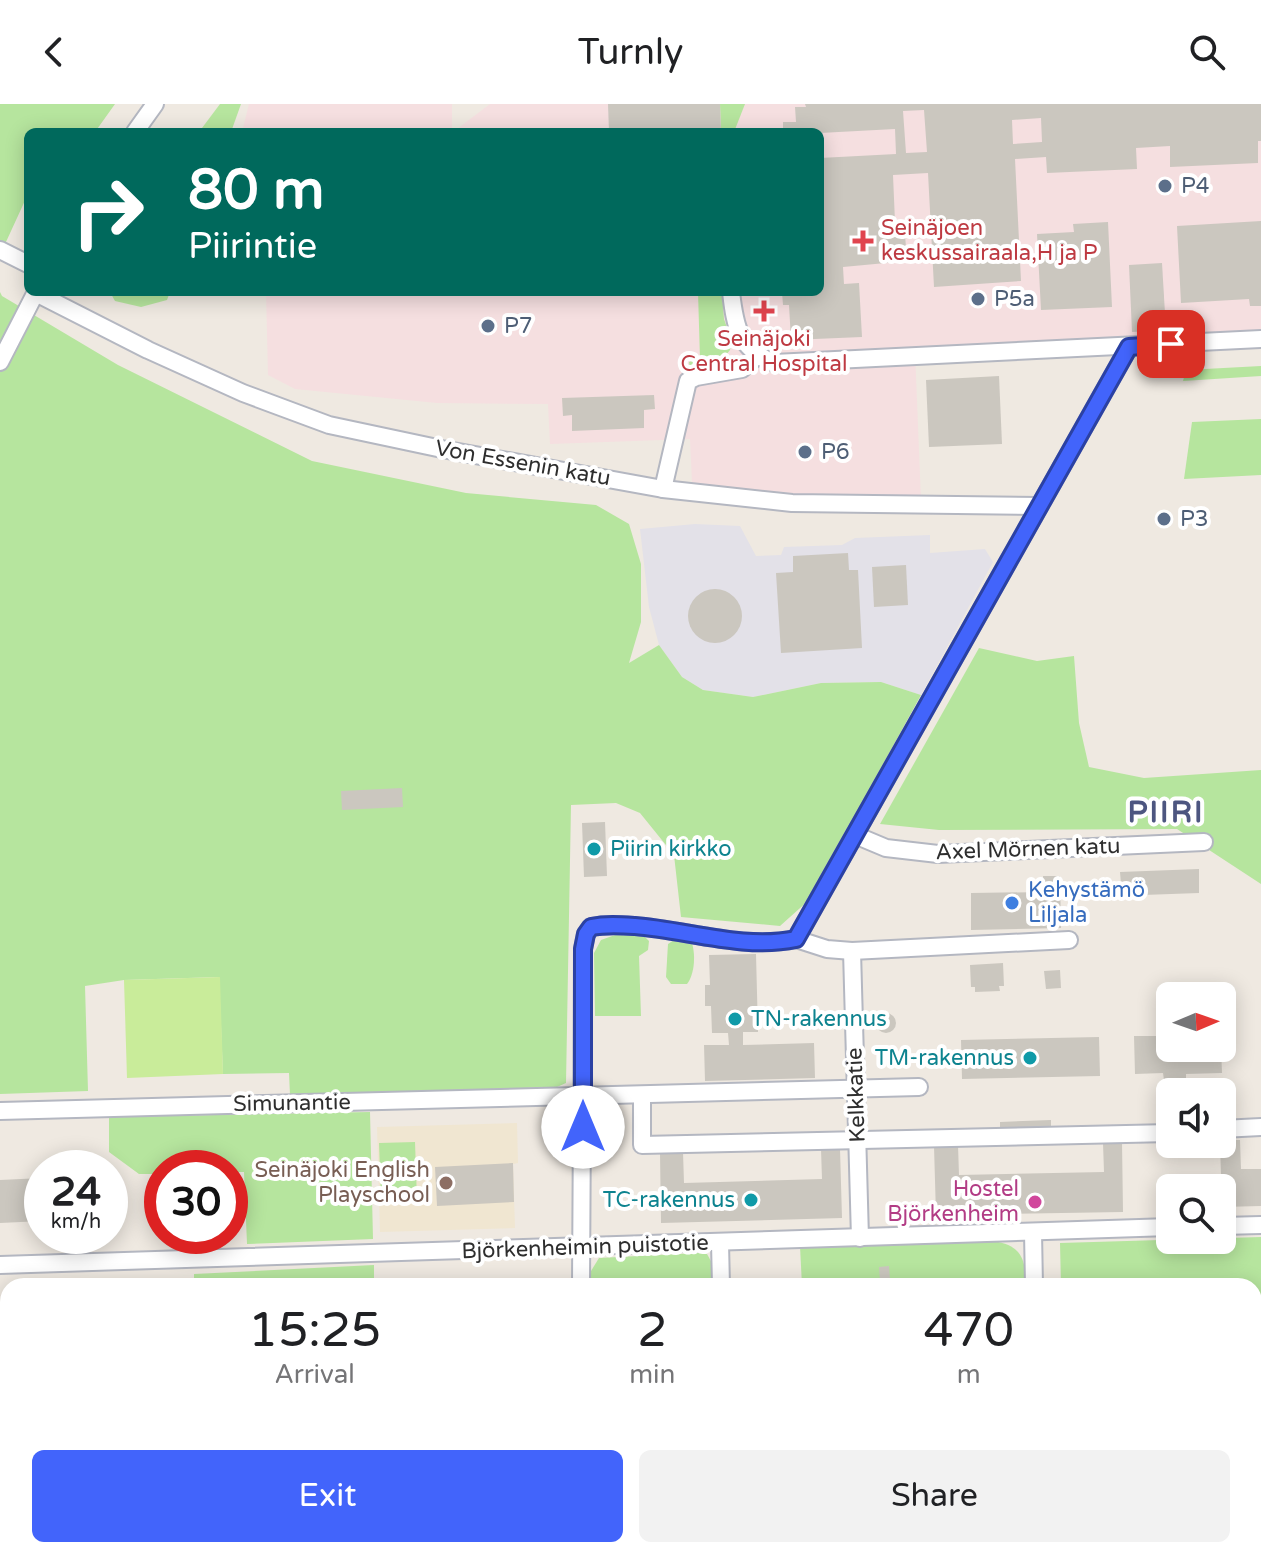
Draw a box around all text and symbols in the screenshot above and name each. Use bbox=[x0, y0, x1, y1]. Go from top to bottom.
icon: back bbox=[32, 30, 76, 74]
icon: search bbox=[1185, 30, 1229, 74]
text: Turnly bbox=[578, 31, 683, 74]
text: 80 m bbox=[188, 157, 324, 224]
icon: right bbox=[56, 160, 160, 264]
place label: P4 bbox=[1181, 173, 1210, 199]
marker: P4 bbox=[1156, 177, 1174, 195]
place label: Seinäjoen keskussairaala,H ja P bbox=[881, 215, 1098, 266]
text: Piirintie bbox=[188, 225, 317, 268]
marker: Seinäjoen keskussairaala,H ja P bbox=[852, 230, 874, 252]
place label: P5a bbox=[994, 286, 1035, 312]
marker: P5a bbox=[969, 290, 987, 308]
marker: Seinäjoki Central Hospital bbox=[753, 300, 775, 322]
pin bbox=[1137, 310, 1205, 378]
place label: P7 bbox=[504, 313, 533, 339]
marker: P7 bbox=[479, 317, 497, 335]
icon: arrive bbox=[1149, 322, 1193, 366]
place label: Seinäjoki Central Hospital bbox=[681, 326, 847, 377]
street label: Von Essenin katu bbox=[433, 435, 613, 491]
place label: P6 bbox=[821, 439, 850, 465]
marker: P6 bbox=[796, 443, 814, 461]
place label: P3 bbox=[1180, 506, 1209, 532]
marker: P3 bbox=[1155, 510, 1173, 528]
district label: PIIRI bbox=[1127, 794, 1205, 831]
street label: Axel Mörnen katu bbox=[935, 833, 1121, 865]
place label: Piirin kirkko bbox=[610, 836, 732, 862]
marker: Piirin kirkko bbox=[585, 840, 603, 858]
place label: Kehystämö Liljala bbox=[1028, 877, 1145, 928]
marker: Kehystämö Liljala bbox=[1003, 894, 1021, 912]
north arrow bbox=[1156, 982, 1236, 1062]
map controls bbox=[1156, 982, 1236, 1254]
place label: TN-rakennus bbox=[751, 1006, 887, 1032]
marker: TN-rakennus bbox=[726, 1010, 744, 1028]
place label: TM-rakennus bbox=[875, 1045, 1014, 1071]
street label: Kelkkatie bbox=[841, 1047, 871, 1143]
marker: TM-rakennus bbox=[1021, 1049, 1039, 1067]
button: sound bbox=[1156, 1078, 1236, 1158]
position arrow bbox=[541, 1085, 625, 1169]
street label: Simunantie bbox=[233, 1089, 351, 1117]
speed limit sign: 30 bbox=[144, 1150, 248, 1254]
place label: Seinäjoki English Playschool bbox=[255, 1157, 430, 1208]
text: 24 bbox=[51, 1168, 101, 1216]
marker: Seinäjoki English Playschool bbox=[437, 1174, 455, 1192]
button: search bbox=[1156, 1174, 1236, 1254]
place label: Hostel Björkenheim bbox=[887, 1176, 1019, 1227]
place label: TC-rakennus bbox=[603, 1187, 735, 1213]
marker: TC-rakennus bbox=[742, 1191, 760, 1209]
marker: Hostel Björkenheim bbox=[1026, 1193, 1044, 1211]
text: km/h bbox=[51, 1210, 101, 1234]
street label: Björkenheimin puistotie bbox=[461, 1230, 709, 1264]
text: 15:25 bbox=[248, 1302, 381, 1360]
text: 2 bbox=[637, 1302, 667, 1360]
text: 470 bbox=[923, 1302, 1014, 1360]
text: Arrival bbox=[274, 1359, 355, 1390]
text: min bbox=[629, 1359, 675, 1390]
text: m bbox=[957, 1359, 981, 1390]
button: Exit bbox=[32, 1450, 623, 1542]
button: Share bbox=[639, 1450, 1230, 1542]

